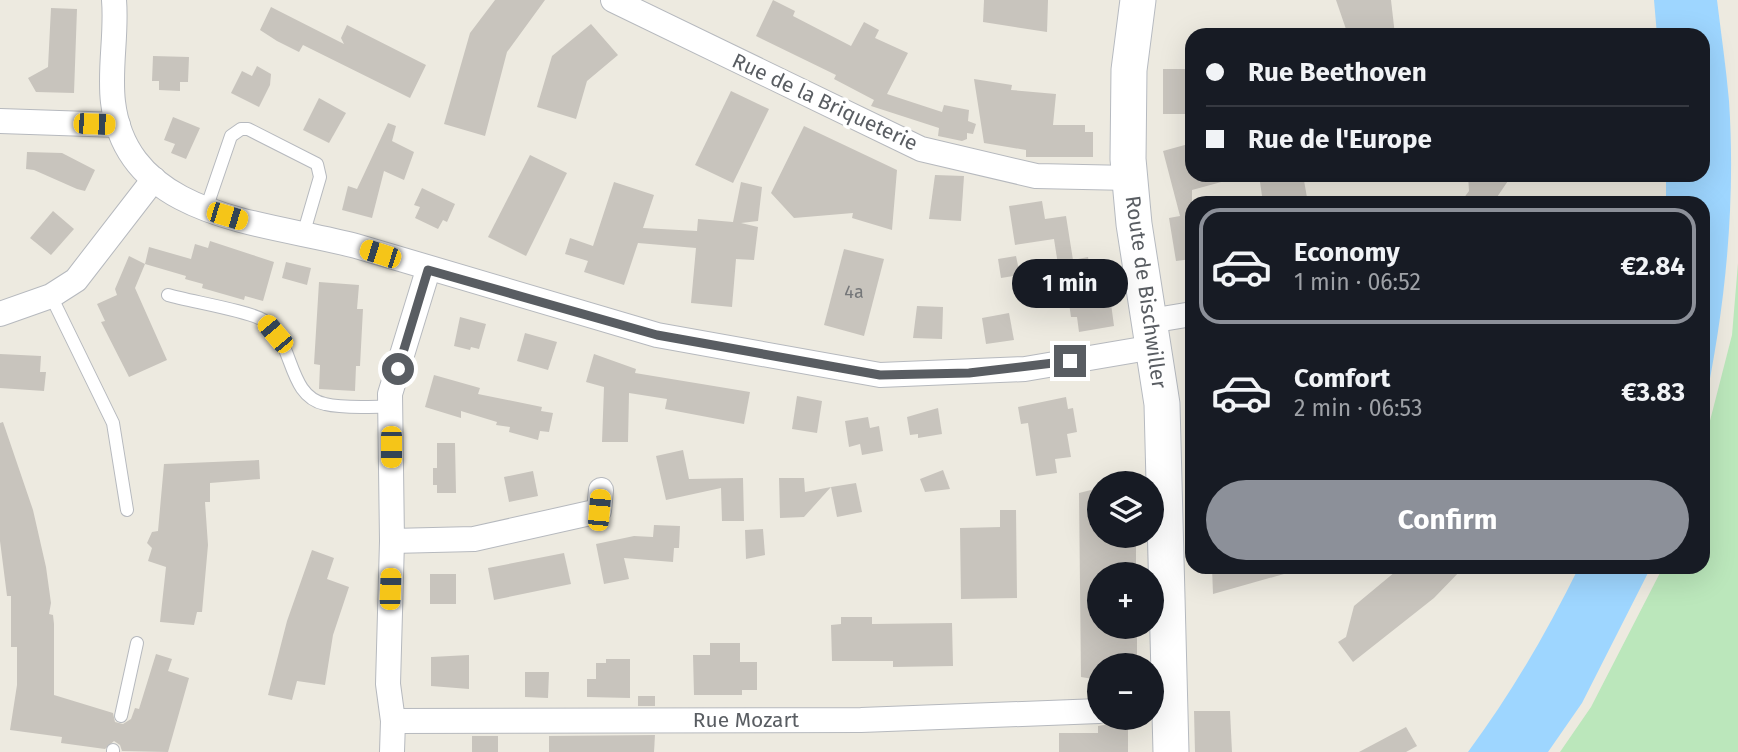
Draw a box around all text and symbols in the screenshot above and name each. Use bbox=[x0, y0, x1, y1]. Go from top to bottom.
street label: Rue de la Briqueterie bbox=[728, 48, 922, 156]
text: Rue Beethoven bbox=[1248, 57, 1427, 88]
car bbox=[73, 113, 116, 135]
text: Rue de l'Europe bbox=[1248, 124, 1432, 155]
street label: Route de Bischwiller bbox=[1120, 194, 1172, 390]
car bbox=[204, 200, 251, 232]
icon: car bbox=[1210, 235, 1273, 298]
text: Economy bbox=[1294, 237, 1400, 268]
car bbox=[357, 238, 404, 270]
text: €2.84 bbox=[1620, 251, 1685, 282]
callout: 1 min bbox=[1012, 260, 1128, 308]
text: 1 min · 06:52 bbox=[1294, 268, 1421, 296]
text: 1 min bbox=[1042, 269, 1098, 297]
house number: 4a bbox=[844, 281, 864, 303]
car bbox=[254, 311, 297, 357]
route end bbox=[1054, 345, 1086, 377]
route start bbox=[382, 353, 414, 385]
icon: car bbox=[1210, 361, 1273, 424]
text: Comfort bbox=[1294, 363, 1390, 394]
text: €3.83 bbox=[1621, 377, 1685, 408]
text: 2 min · 06:53 bbox=[1294, 394, 1422, 422]
car bbox=[381, 426, 402, 468]
map controls bbox=[1087, 471, 1164, 730]
button: layers bbox=[1087, 471, 1164, 548]
button: Confirm bbox=[1206, 480, 1689, 560]
car bbox=[587, 488, 612, 532]
button: + bbox=[1087, 562, 1164, 639]
car bbox=[379, 568, 402, 610]
button: − bbox=[1087, 653, 1164, 730]
street label: Rue Mozart bbox=[693, 707, 800, 733]

